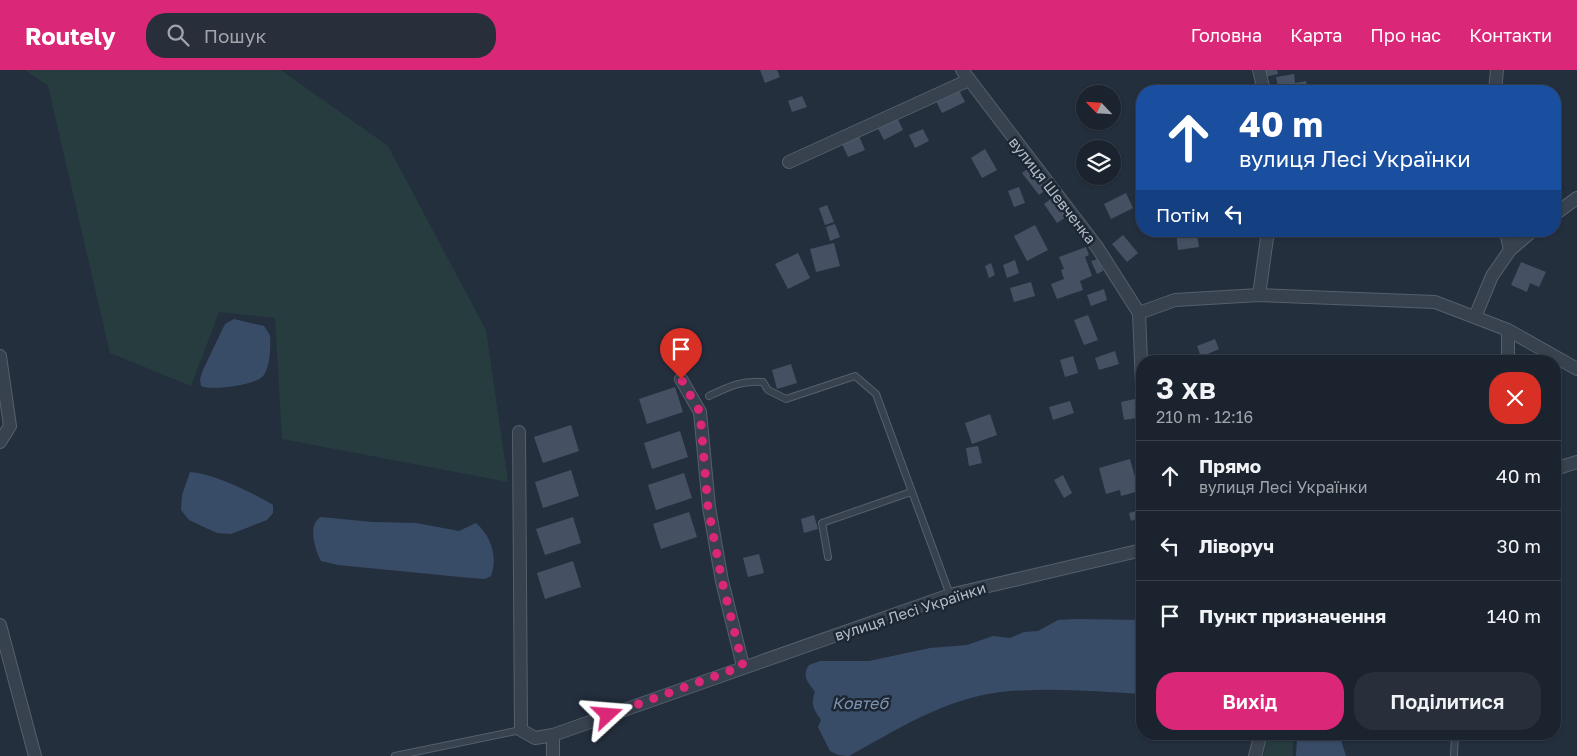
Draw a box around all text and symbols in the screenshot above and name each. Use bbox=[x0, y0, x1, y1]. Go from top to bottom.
search box bbox=[146, 13, 496, 58]
text: Routely bbox=[25, 21, 116, 50]
icon: search bbox=[164, 21, 192, 49]
text: Пошук bbox=[204, 24, 266, 47]
text: Головна bbox=[1191, 24, 1262, 46]
text: Карта bbox=[1290, 24, 1342, 46]
text: Про нас bbox=[1370, 24, 1441, 46]
text: Контакти bbox=[1469, 24, 1552, 46]
north arrow bbox=[1076, 85, 1121, 130]
map controls bbox=[1076, 85, 1121, 185]
text: 40 m bbox=[1239, 103, 1323, 145]
icon: ahead bbox=[1156, 105, 1221, 170]
street label: вулиця Шевченка bbox=[1006, 133, 1100, 247]
button: layers bbox=[1076, 140, 1121, 185]
text: вулиця Лесі Українки bbox=[1239, 145, 1471, 172]
icon: left bbox=[1220, 200, 1248, 228]
text: Потім bbox=[1156, 203, 1210, 226]
pin bbox=[660, 328, 702, 379]
icon: arrive bbox=[667, 335, 695, 363]
text: 3 хв bbox=[1156, 370, 1216, 406]
button: close bbox=[1489, 372, 1541, 424]
text: 210 m · 12:16 bbox=[1156, 407, 1253, 427]
text: Прямо bbox=[1199, 454, 1261, 477]
icon: ahead bbox=[1156, 462, 1184, 490]
text: 40 m bbox=[1496, 464, 1541, 487]
text: вулиця Лесі Українки bbox=[1199, 477, 1368, 497]
icon: left bbox=[1156, 532, 1184, 560]
text: Ліворуч bbox=[1199, 534, 1274, 557]
text: 30 m bbox=[1497, 534, 1541, 557]
street label: вулиця Лесі Українки bbox=[832, 578, 988, 644]
icon: arrive bbox=[1156, 602, 1184, 630]
text: Пункт призначення bbox=[1199, 604, 1386, 627]
text: 140 m bbox=[1487, 604, 1541, 627]
button: Вихід bbox=[1156, 672, 1344, 730]
button: Поділитися bbox=[1354, 672, 1541, 730]
position arrow bbox=[581, 688, 633, 740]
water label: Ковтеб bbox=[832, 693, 890, 713]

